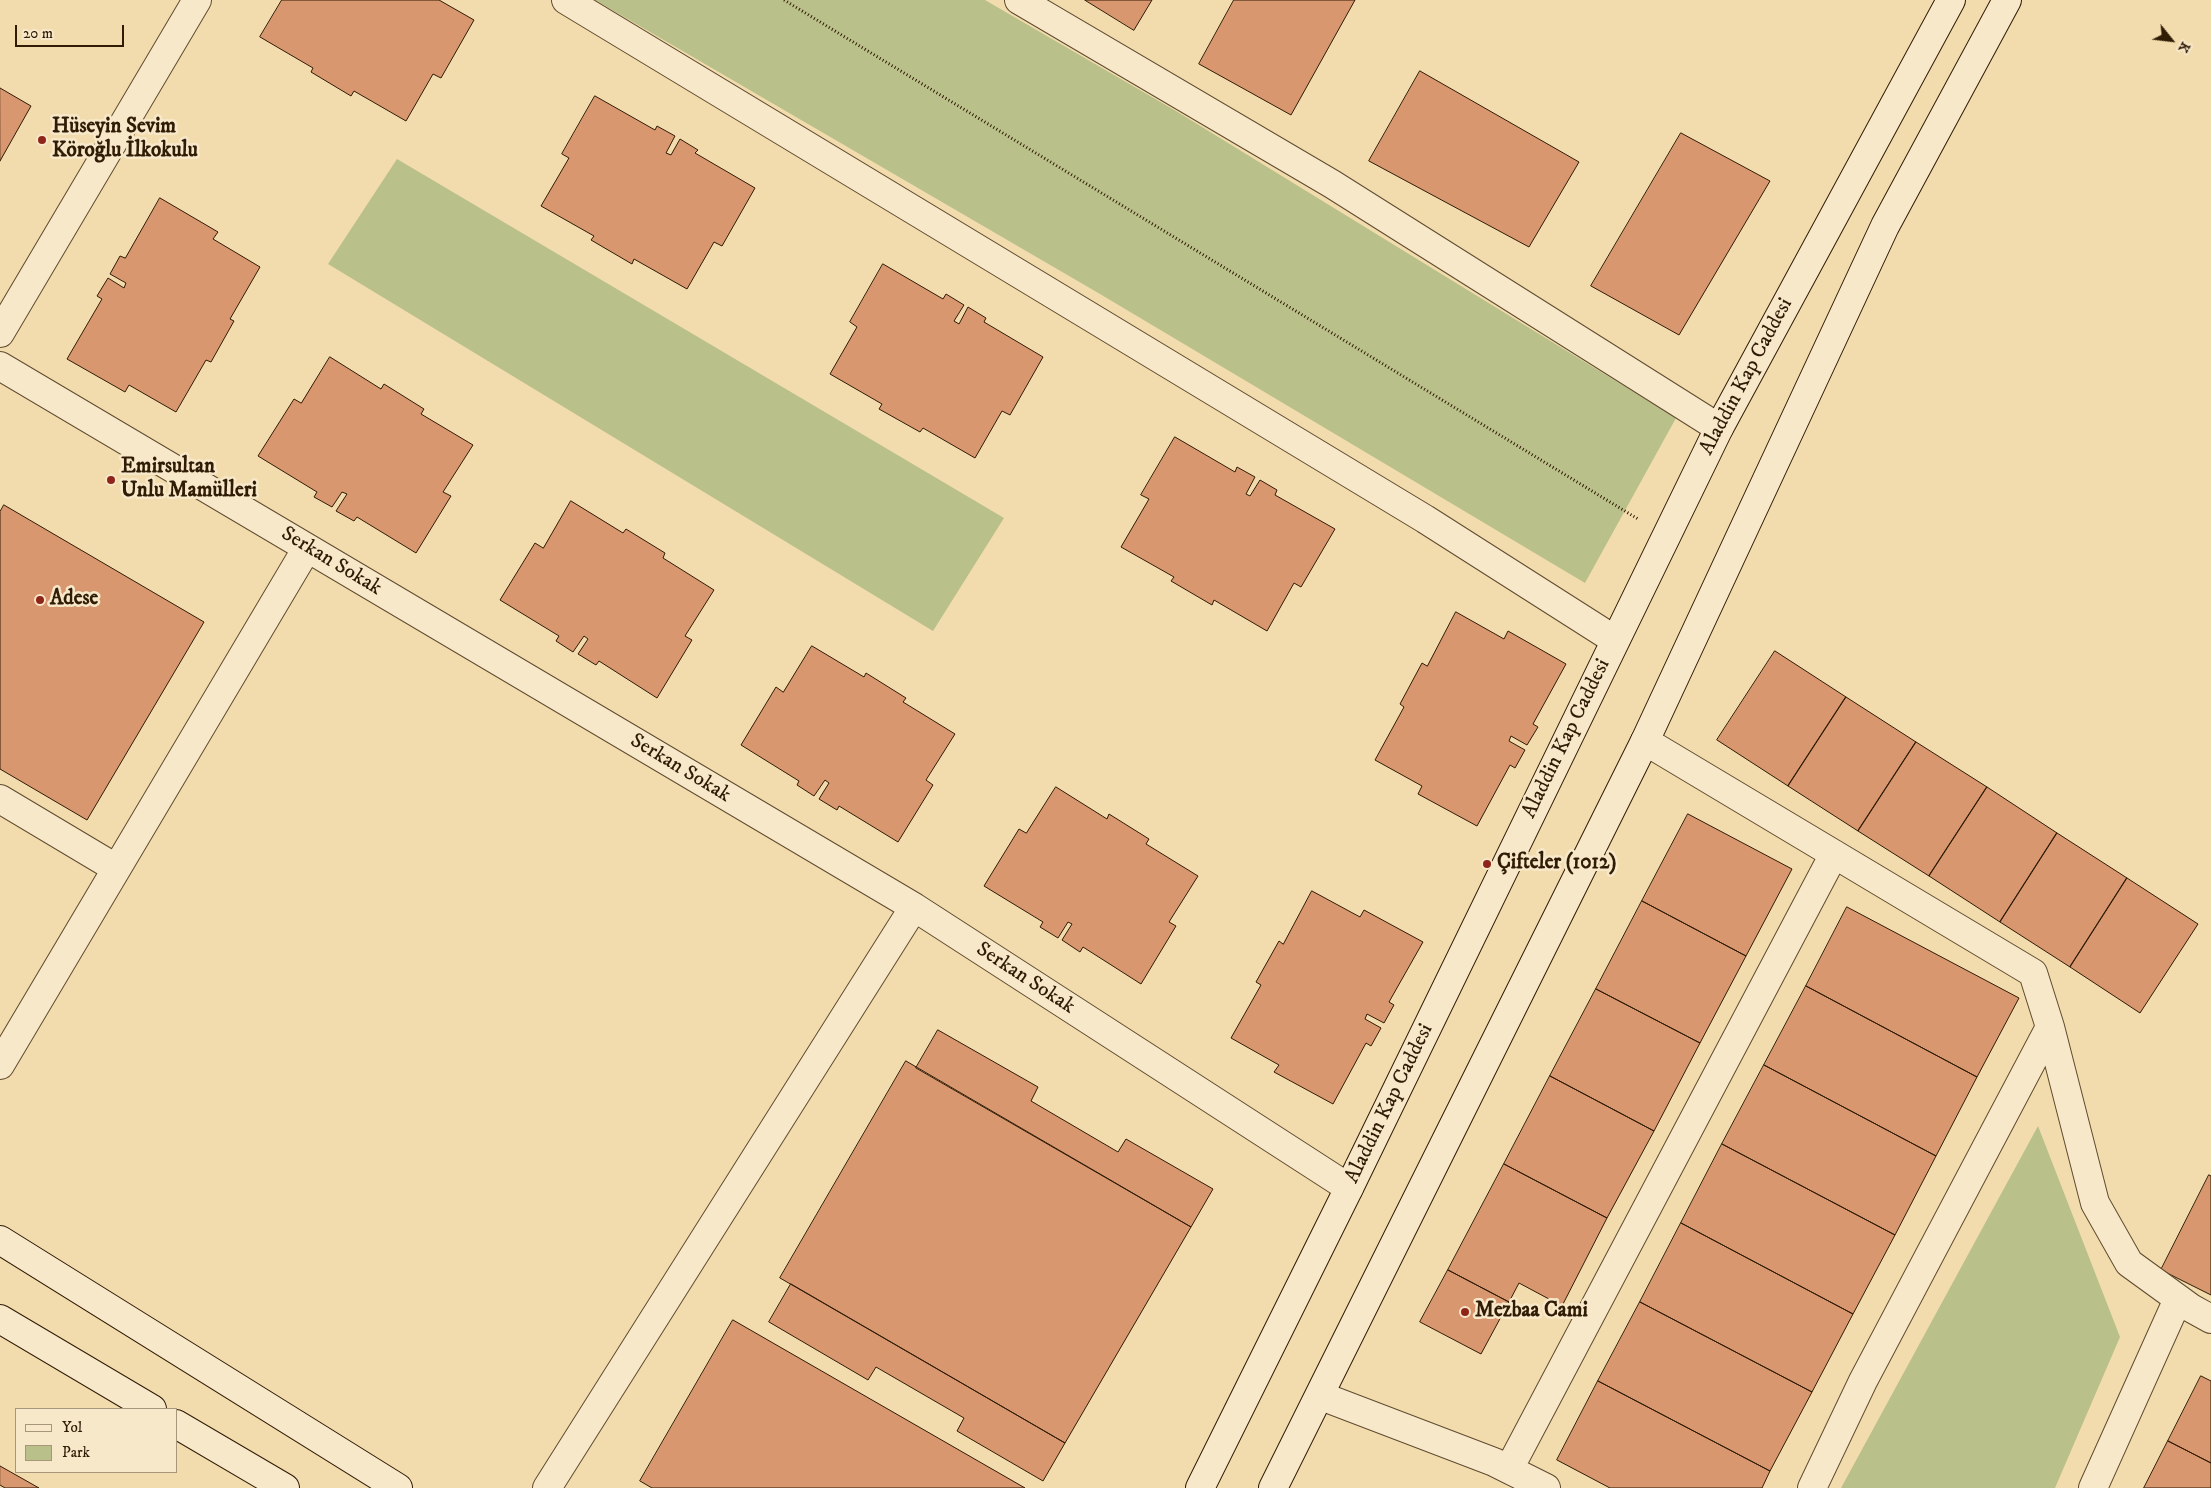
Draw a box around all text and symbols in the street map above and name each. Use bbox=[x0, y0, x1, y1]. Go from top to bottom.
scale bar bbox=[18, 15, 126, 47]
north arrow bbox=[2146, 15, 2196, 65]
text: 20 m bbox=[23, 24, 53, 43]
text: K bbox=[2174, 39, 2194, 56]
place label: Hüseyin Sevim Köroğlu İlkokulu bbox=[52, 115, 198, 165]
marker: Hüseyin Sevim Köroğlu İlkokulu bbox=[36, 134, 48, 146]
street label: Aladdin Kap Caddesi bbox=[1695, 294, 1799, 460]
place label: Emirsultan Unlu Mamülleri bbox=[121, 455, 257, 505]
marker: Emirsultan Unlu Mamülleri bbox=[105, 474, 117, 486]
street label: Serkan Sokak bbox=[276, 522, 386, 602]
place label: Adese bbox=[50, 587, 98, 613]
marker: Adese bbox=[34, 594, 46, 606]
street label: Aladdin Kap Caddesi bbox=[1518, 655, 1616, 823]
street label: Serkan Sokak bbox=[625, 729, 735, 809]
place label: Çifteler (1012) bbox=[1497, 851, 1616, 877]
marker: Çifteler (1012) bbox=[1481, 858, 1493, 870]
street label: Serkan Sokak bbox=[971, 938, 1079, 1020]
street label: Aladdin Kap Caddesi bbox=[1341, 1020, 1439, 1188]
place label: Mezbaa Cami bbox=[1475, 1299, 1588, 1325]
marker: Mezbaa Cami bbox=[1459, 1306, 1471, 1318]
legend bbox=[15, 1408, 178, 1473]
text: Yol bbox=[62, 1418, 82, 1437]
text: Park bbox=[62, 1443, 90, 1462]

